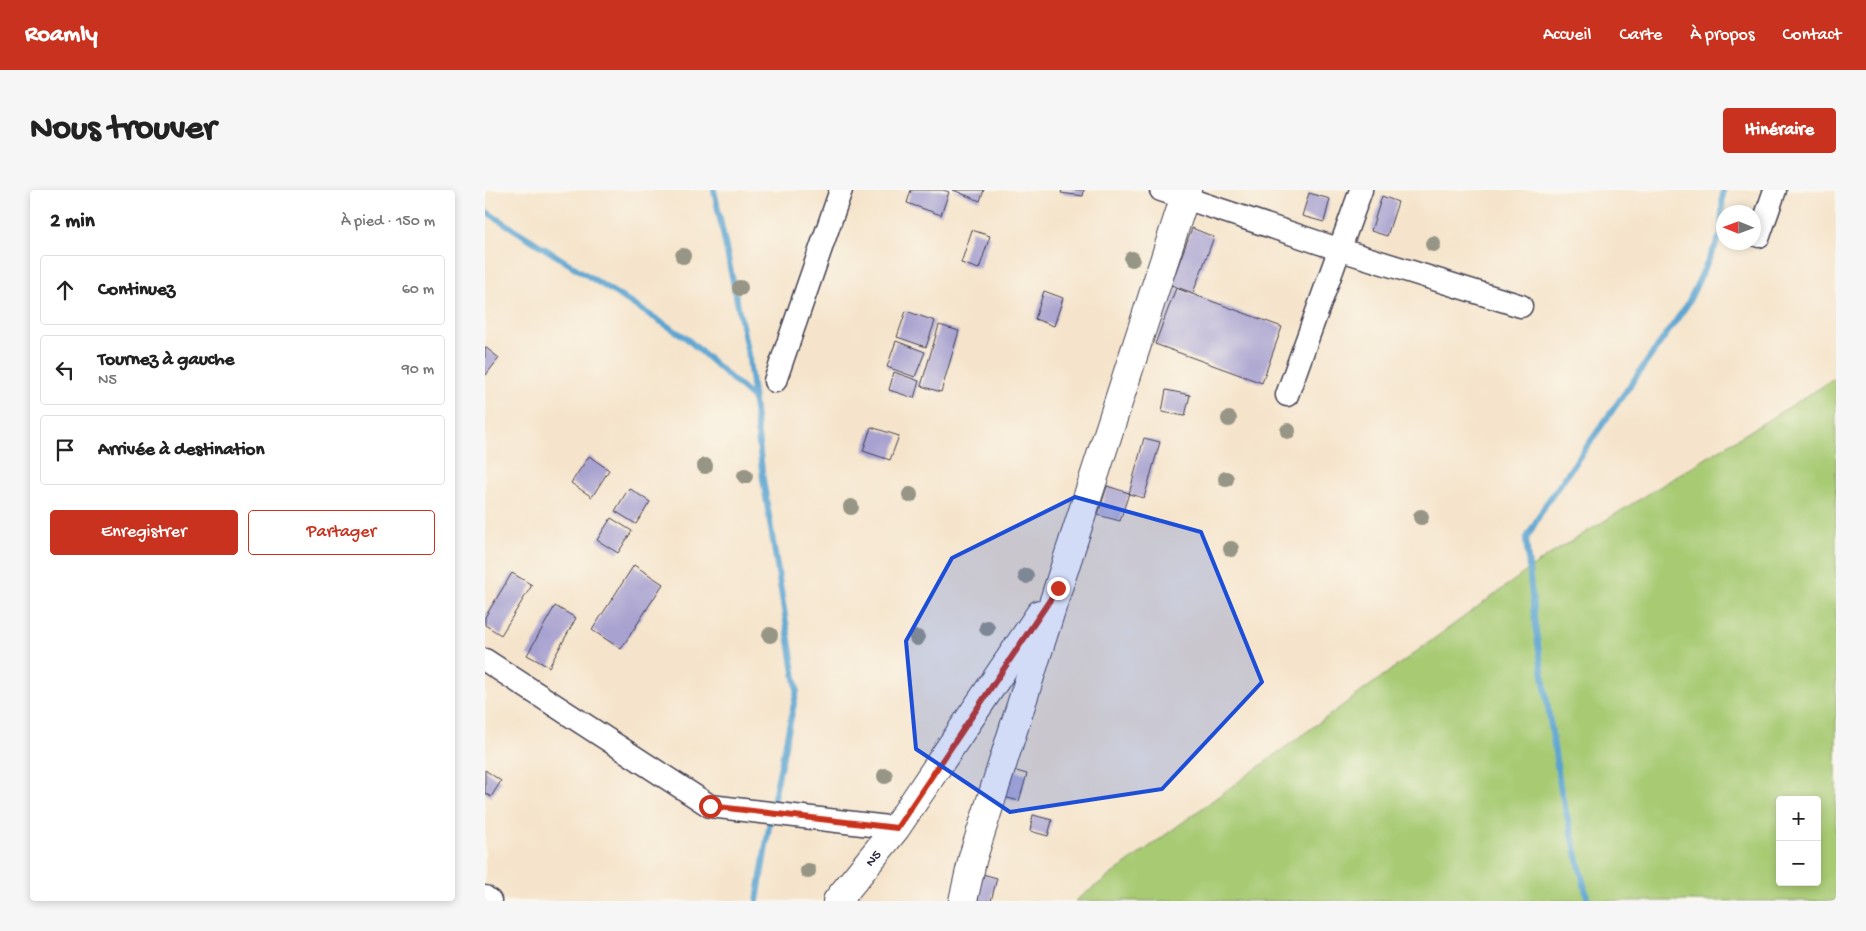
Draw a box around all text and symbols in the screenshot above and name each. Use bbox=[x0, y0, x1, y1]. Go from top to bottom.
text: Roamly bbox=[25, 21, 98, 50]
text: Accueil bbox=[1543, 25, 1591, 46]
text: Carte bbox=[1619, 25, 1662, 46]
text: À propos bbox=[1690, 25, 1755, 46]
text: Contact bbox=[1783, 25, 1841, 46]
button: Itinéraire bbox=[1723, 108, 1836, 153]
text: Nous trouver bbox=[30, 110, 216, 151]
north arrow bbox=[1716, 205, 1761, 250]
text: 2 min bbox=[50, 210, 95, 235]
text: À pied · 150 m bbox=[341, 213, 435, 232]
icon: ahead bbox=[51, 276, 79, 304]
text: Continuez bbox=[98, 279, 175, 302]
text: 60 m bbox=[402, 281, 434, 300]
text: Tournez à gauche bbox=[98, 349, 234, 372]
icon: left bbox=[51, 356, 79, 384]
text: 90 m bbox=[402, 361, 434, 380]
text: N5 bbox=[98, 372, 117, 391]
icon: arrive bbox=[51, 436, 79, 464]
text: Arrivée à destination bbox=[98, 439, 264, 462]
button: Enregistrer bbox=[50, 510, 238, 555]
button: Partager bbox=[248, 510, 435, 555]
route end bbox=[1047, 577, 1070, 600]
route start bbox=[699, 795, 722, 818]
map controls bbox=[1776, 796, 1821, 886]
button: + bbox=[1776, 796, 1821, 841]
button: − bbox=[1776, 841, 1821, 886]
street label: N5 bbox=[862, 847, 886, 871]

